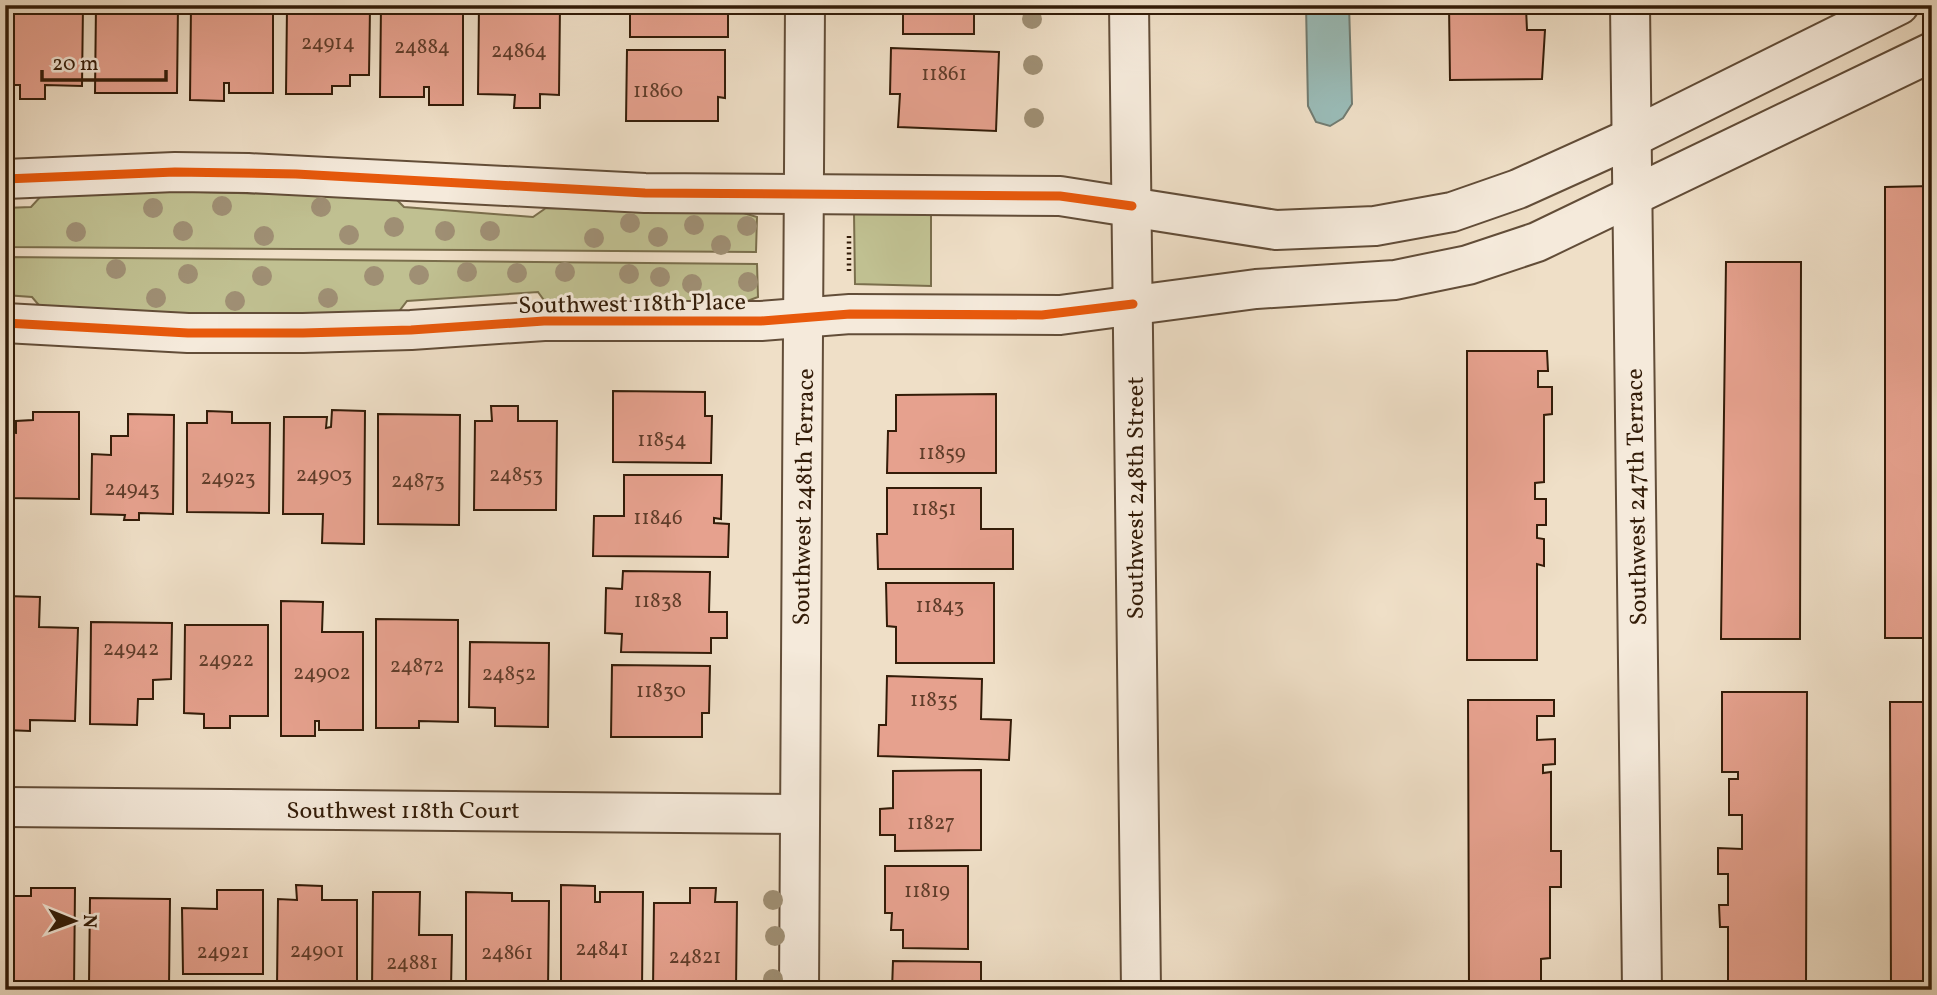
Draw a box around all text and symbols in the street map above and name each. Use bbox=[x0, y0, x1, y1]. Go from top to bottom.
house number: 24914 bbox=[301, 29, 355, 58]
house number: 24884 bbox=[394, 33, 450, 62]
house number: 24864 bbox=[491, 37, 547, 66]
scale bar bbox=[42, 38, 166, 82]
text: 20 m bbox=[52, 50, 98, 79]
house number: 11861 bbox=[921, 60, 967, 89]
house number: 11860 bbox=[633, 77, 683, 106]
street label: Southwest 118th Place bbox=[518, 286, 746, 324]
street label: Southwest 248th Terrace bbox=[786, 368, 824, 626]
street label: Southwest 247th Terrace bbox=[1619, 368, 1657, 626]
street label: Southwest 248th Street bbox=[1120, 376, 1154, 620]
house number: 11854 bbox=[637, 426, 687, 455]
house number: 11859 bbox=[918, 439, 966, 468]
house number: 24903 bbox=[296, 461, 352, 490]
house number: 24853 bbox=[489, 461, 543, 490]
house number: 24923 bbox=[201, 464, 255, 493]
house number: 24873 bbox=[391, 467, 445, 496]
house number: 24943 bbox=[104, 475, 160, 504]
house number: 11851 bbox=[911, 495, 957, 524]
house number: 11846 bbox=[633, 504, 683, 533]
house number: 11838 bbox=[634, 587, 682, 616]
house number: 11843 bbox=[916, 592, 964, 621]
house number: 24942 bbox=[103, 635, 159, 664]
house number: 24922 bbox=[198, 646, 254, 675]
house number: 24872 bbox=[390, 652, 444, 681]
house number: 24902 bbox=[293, 659, 351, 688]
house number: 24852 bbox=[482, 660, 536, 689]
house number: 11830 bbox=[636, 677, 686, 706]
house number: 11835 bbox=[910, 686, 958, 715]
street label: Southwest 118th Court bbox=[286, 795, 520, 829]
house number: 11827 bbox=[907, 809, 955, 838]
house number: 11819 bbox=[904, 877, 950, 906]
north arrow bbox=[38, 886, 108, 956]
text: N bbox=[76, 914, 102, 929]
house number: 24841 bbox=[575, 935, 629, 964]
house number: 24901 bbox=[290, 937, 344, 966]
house number: 24921 bbox=[197, 938, 249, 967]
house number: 24861 bbox=[481, 939, 533, 968]
house number: 24821 bbox=[669, 943, 721, 972]
house number: 24881 bbox=[386, 949, 438, 978]

